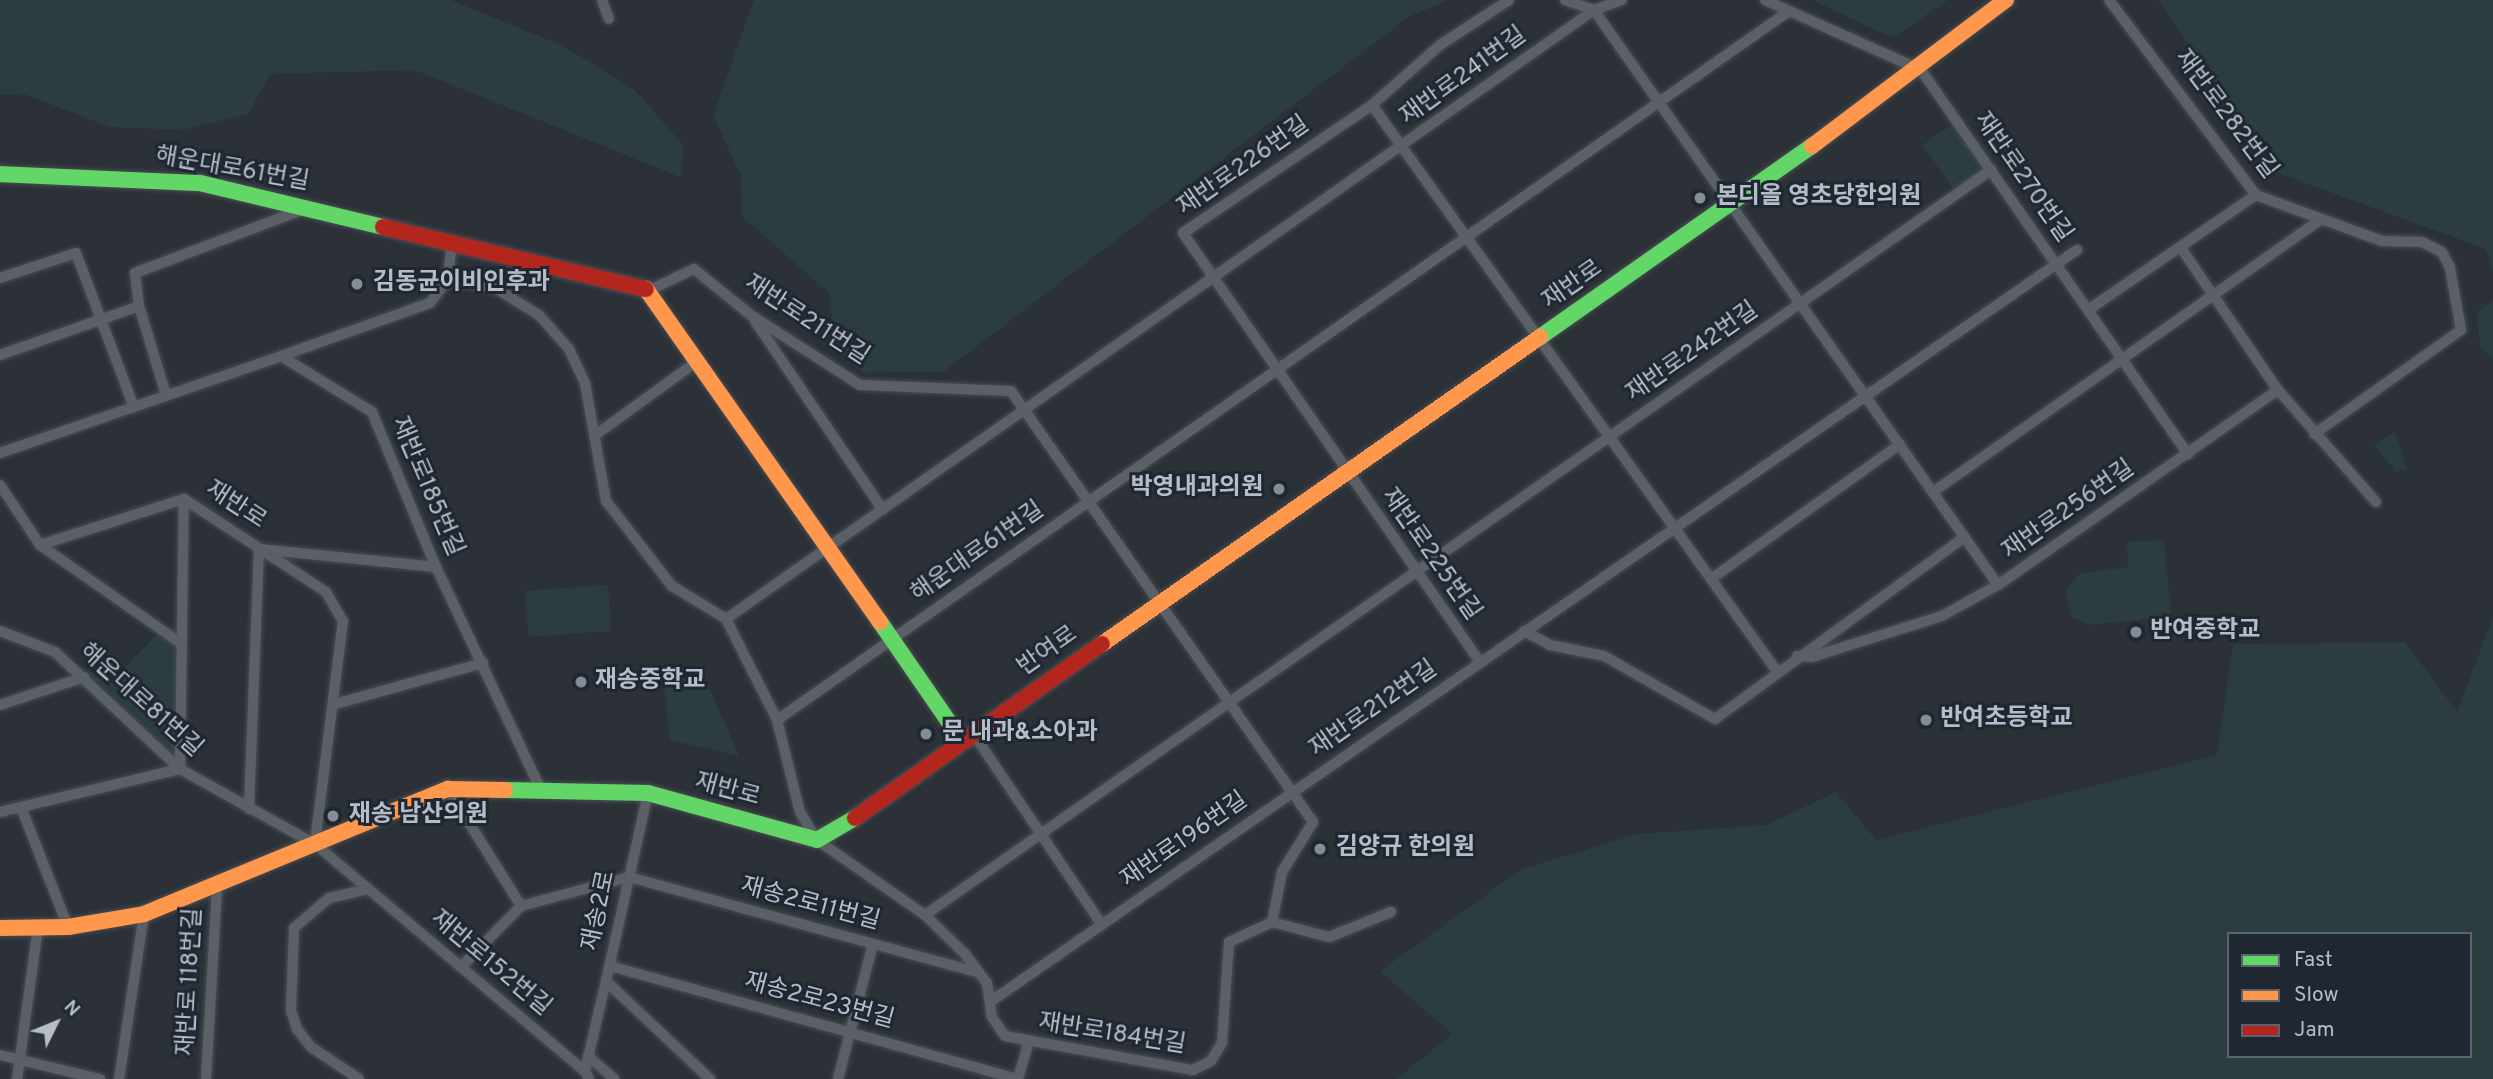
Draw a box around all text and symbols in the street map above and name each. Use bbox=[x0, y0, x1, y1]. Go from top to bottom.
street label: 재반로241번길 bbox=[1395, 22, 1533, 132]
street label: 재반로282번길 bbox=[2167, 45, 2283, 185]
street label: 재반로270번길 bbox=[1967, 107, 2077, 249]
street label: 재반로226번길 bbox=[1173, 111, 1315, 223]
street label: 해운대로61번길 bbox=[153, 142, 311, 198]
place label: 본디올 영초당한의원 bbox=[1716, 184, 1921, 212]
marker: 본디올 영초당한의원 bbox=[1690, 188, 1710, 208]
street label: 재반로 bbox=[1538, 255, 1608, 317]
place label: 김동균이비인후과 bbox=[373, 270, 550, 298]
street label: 재반로211번길 bbox=[738, 270, 874, 372]
marker: 김동균이비인후과 bbox=[347, 274, 367, 294]
street label: 재반로242번길 bbox=[1621, 297, 1765, 409]
street label: 재반로185번길 bbox=[384, 413, 468, 561]
street label: 재반로256번길 bbox=[1998, 455, 2140, 567]
place label: 박영내과의원 bbox=[1131, 475, 1263, 503]
street label: 재반로 bbox=[199, 476, 271, 536]
marker: 박영내과의원 bbox=[1269, 479, 1289, 499]
street label: 재반로225번길 bbox=[1374, 483, 1486, 627]
street label: 해운대로61번길 bbox=[906, 497, 1050, 609]
place label: 반여중학교 bbox=[2150, 618, 2260, 646]
street label: 반여로 bbox=[1013, 621, 1083, 683]
marker: 반여중학교 bbox=[2128, 624, 2144, 640]
street label: 해운대로81번길 bbox=[72, 638, 208, 764]
street label: 재반로212번길 bbox=[1305, 656, 1443, 764]
place label: 재송중학교 bbox=[595, 668, 705, 696]
marker: 재송중학교 bbox=[573, 674, 589, 690]
place label: 반여초등학교 bbox=[1940, 706, 2072, 734]
marker: 반여초등학교 bbox=[1918, 712, 1934, 728]
place label: 문 내과&소아과 bbox=[942, 720, 1098, 748]
marker: 문 내과&소아과 bbox=[916, 724, 936, 744]
street label: 재반로 bbox=[691, 769, 763, 813]
street label: 재반로196번길 bbox=[1116, 787, 1254, 895]
place label: 재송 남산의원 bbox=[349, 802, 487, 830]
marker: 재송 남산의원 bbox=[323, 806, 343, 826]
place label: 김양규 한의원 bbox=[1336, 835, 1474, 863]
marker: 김양규 한의원 bbox=[1310, 839, 1330, 859]
street label: 재송2로 bbox=[578, 868, 622, 954]
street label: 재송2로11번길 bbox=[737, 873, 883, 937]
street label: 재반로152번길 bbox=[424, 905, 556, 1023]
street label: 재반로 118번길 bbox=[173, 907, 209, 1057]
legend bbox=[2227, 932, 2472, 1058]
text: Fast bbox=[2294, 947, 2333, 974]
street label: 재송2로23번길 bbox=[741, 968, 897, 1036]
text: Slow bbox=[2294, 982, 2339, 1009]
north arrow bbox=[21, 988, 91, 1058]
text: N bbox=[58, 996, 85, 1022]
street label: 재반로184번길 bbox=[1036, 1009, 1188, 1061]
text: Jam bbox=[2294, 1017, 2335, 1044]

